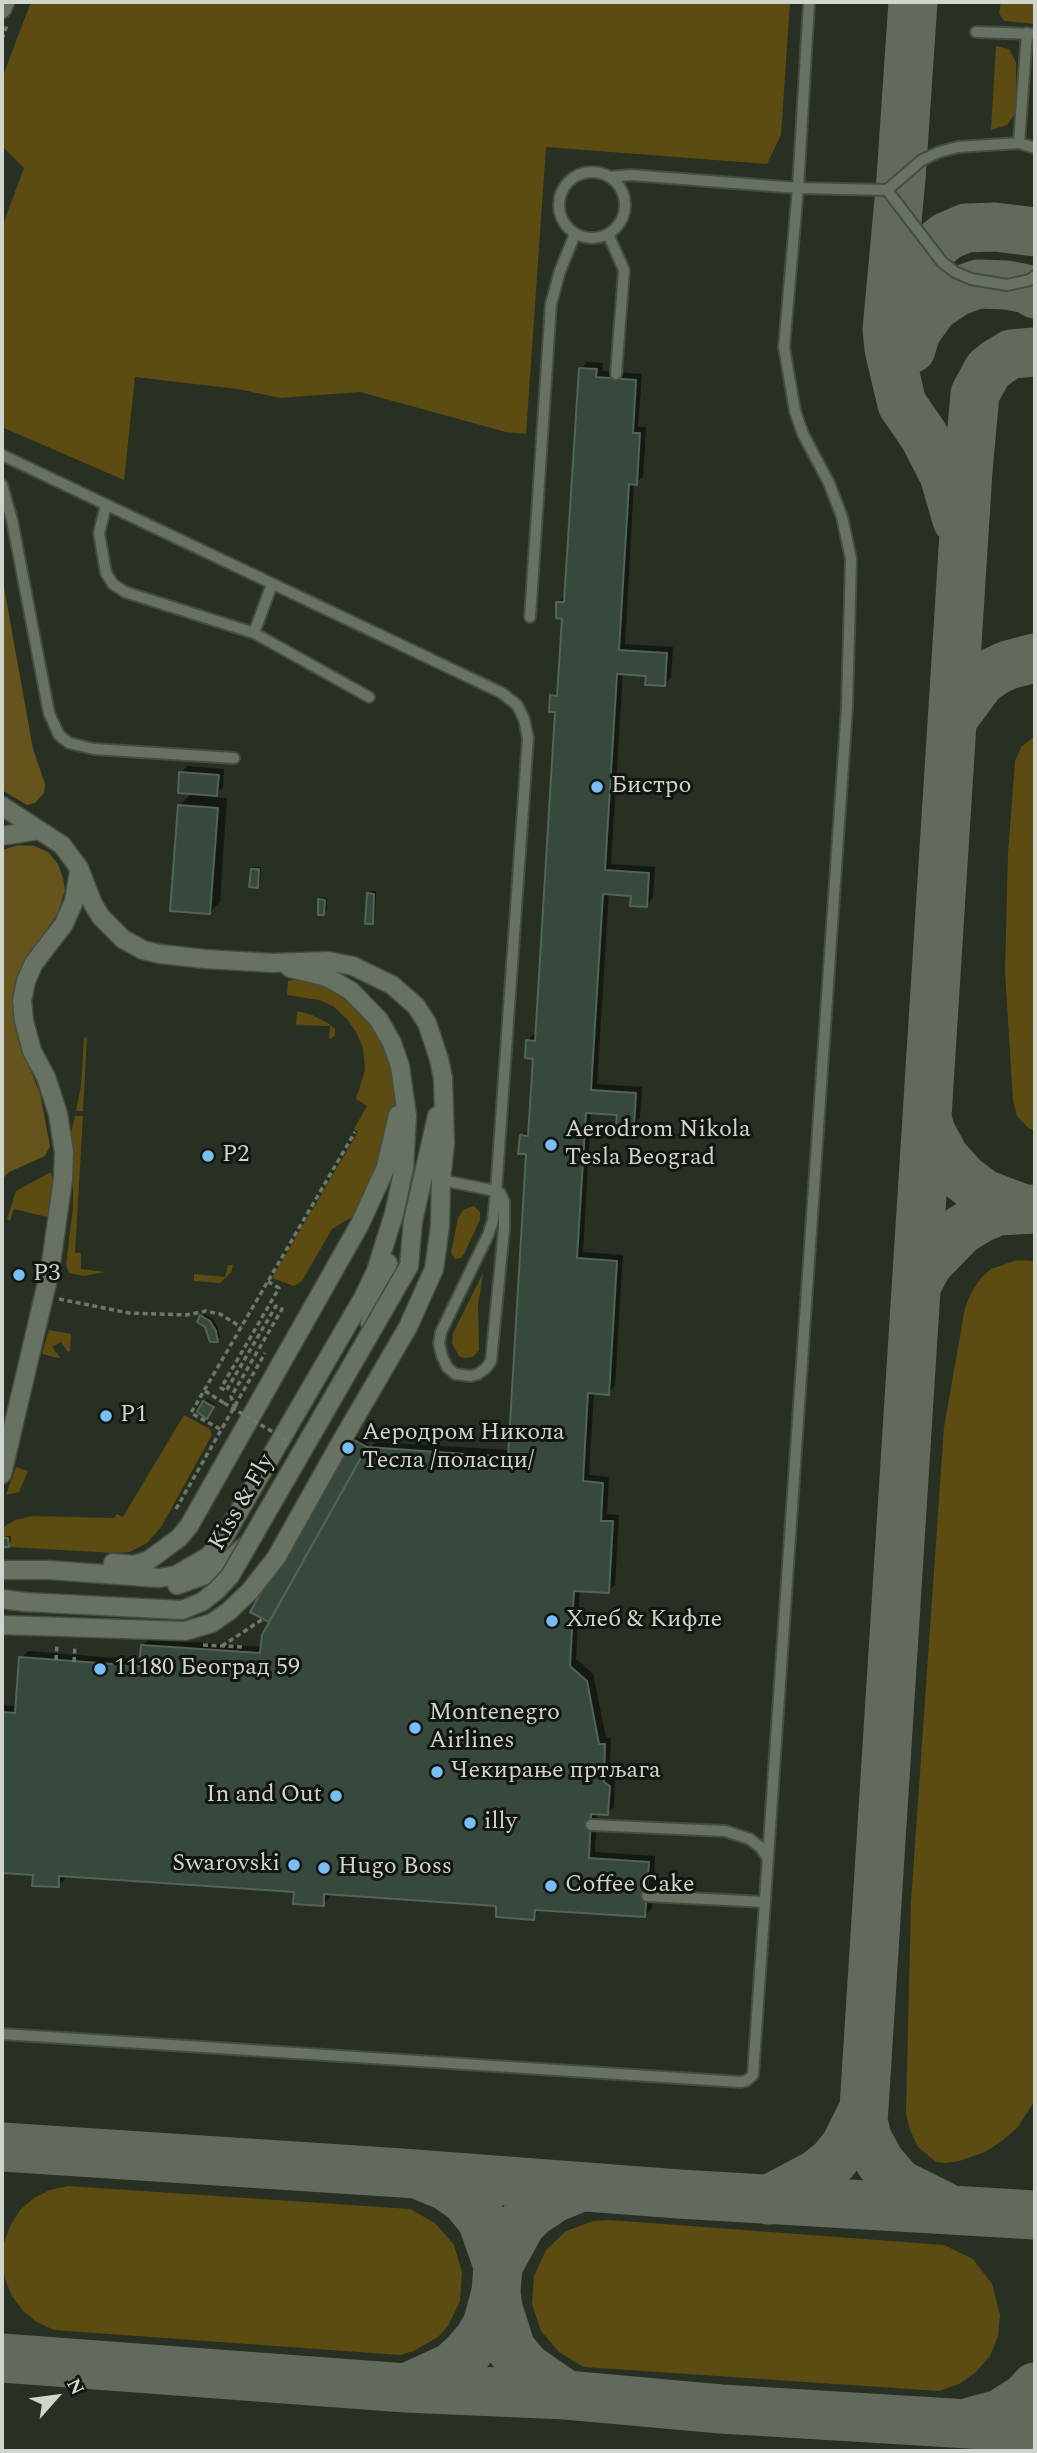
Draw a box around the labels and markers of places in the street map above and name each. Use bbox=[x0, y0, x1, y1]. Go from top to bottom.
place label: Бистро bbox=[611, 773, 691, 801]
marker: Бистро bbox=[589, 779, 605, 795]
place label: Aerodrom Nikola Tesla Beograd bbox=[565, 1117, 751, 1173]
marker: Aerodrom Nikola Tesla Beograd bbox=[543, 1137, 559, 1153]
place label: P2 bbox=[222, 1142, 249, 1170]
marker: P2 bbox=[200, 1148, 216, 1164]
place label: P3 bbox=[33, 1261, 60, 1289]
marker: P3 bbox=[11, 1267, 27, 1283]
place label: P1 bbox=[120, 1402, 147, 1430]
marker: P1 bbox=[98, 1408, 114, 1424]
place label: Аеродром Никола Тесла /поласци/ bbox=[362, 1420, 565, 1476]
marker: Аеродром Никола Тесла /поласци/ bbox=[340, 1440, 356, 1456]
place label: Хлеб & Кифле bbox=[566, 1607, 722, 1635]
marker: Хлеб & Кифле bbox=[544, 1613, 560, 1629]
place label: 11180 Београд 59 bbox=[114, 1655, 300, 1683]
marker: 11180 Београд 59 bbox=[92, 1661, 108, 1677]
place label: Montenegro Airlines bbox=[429, 1700, 560, 1756]
marker: Montenegro Airlines bbox=[407, 1720, 423, 1736]
place label: Чекирање пртљага bbox=[451, 1758, 661, 1786]
marker: Чекирање пртљага bbox=[429, 1764, 445, 1780]
place label: In and Out bbox=[206, 1782, 322, 1810]
marker: In and Out bbox=[328, 1788, 344, 1804]
place label: illy bbox=[484, 1809, 517, 1837]
marker: illy bbox=[462, 1815, 478, 1831]
place label: Swarovski bbox=[172, 1851, 280, 1879]
place label: Hugo Boss bbox=[338, 1854, 452, 1882]
marker: Swarovski bbox=[286, 1857, 302, 1873]
marker: Hugo Boss bbox=[316, 1860, 332, 1876]
place label: Coffee Cake bbox=[565, 1872, 695, 1900]
marker: Coffee Cake bbox=[543, 1878, 559, 1894]

